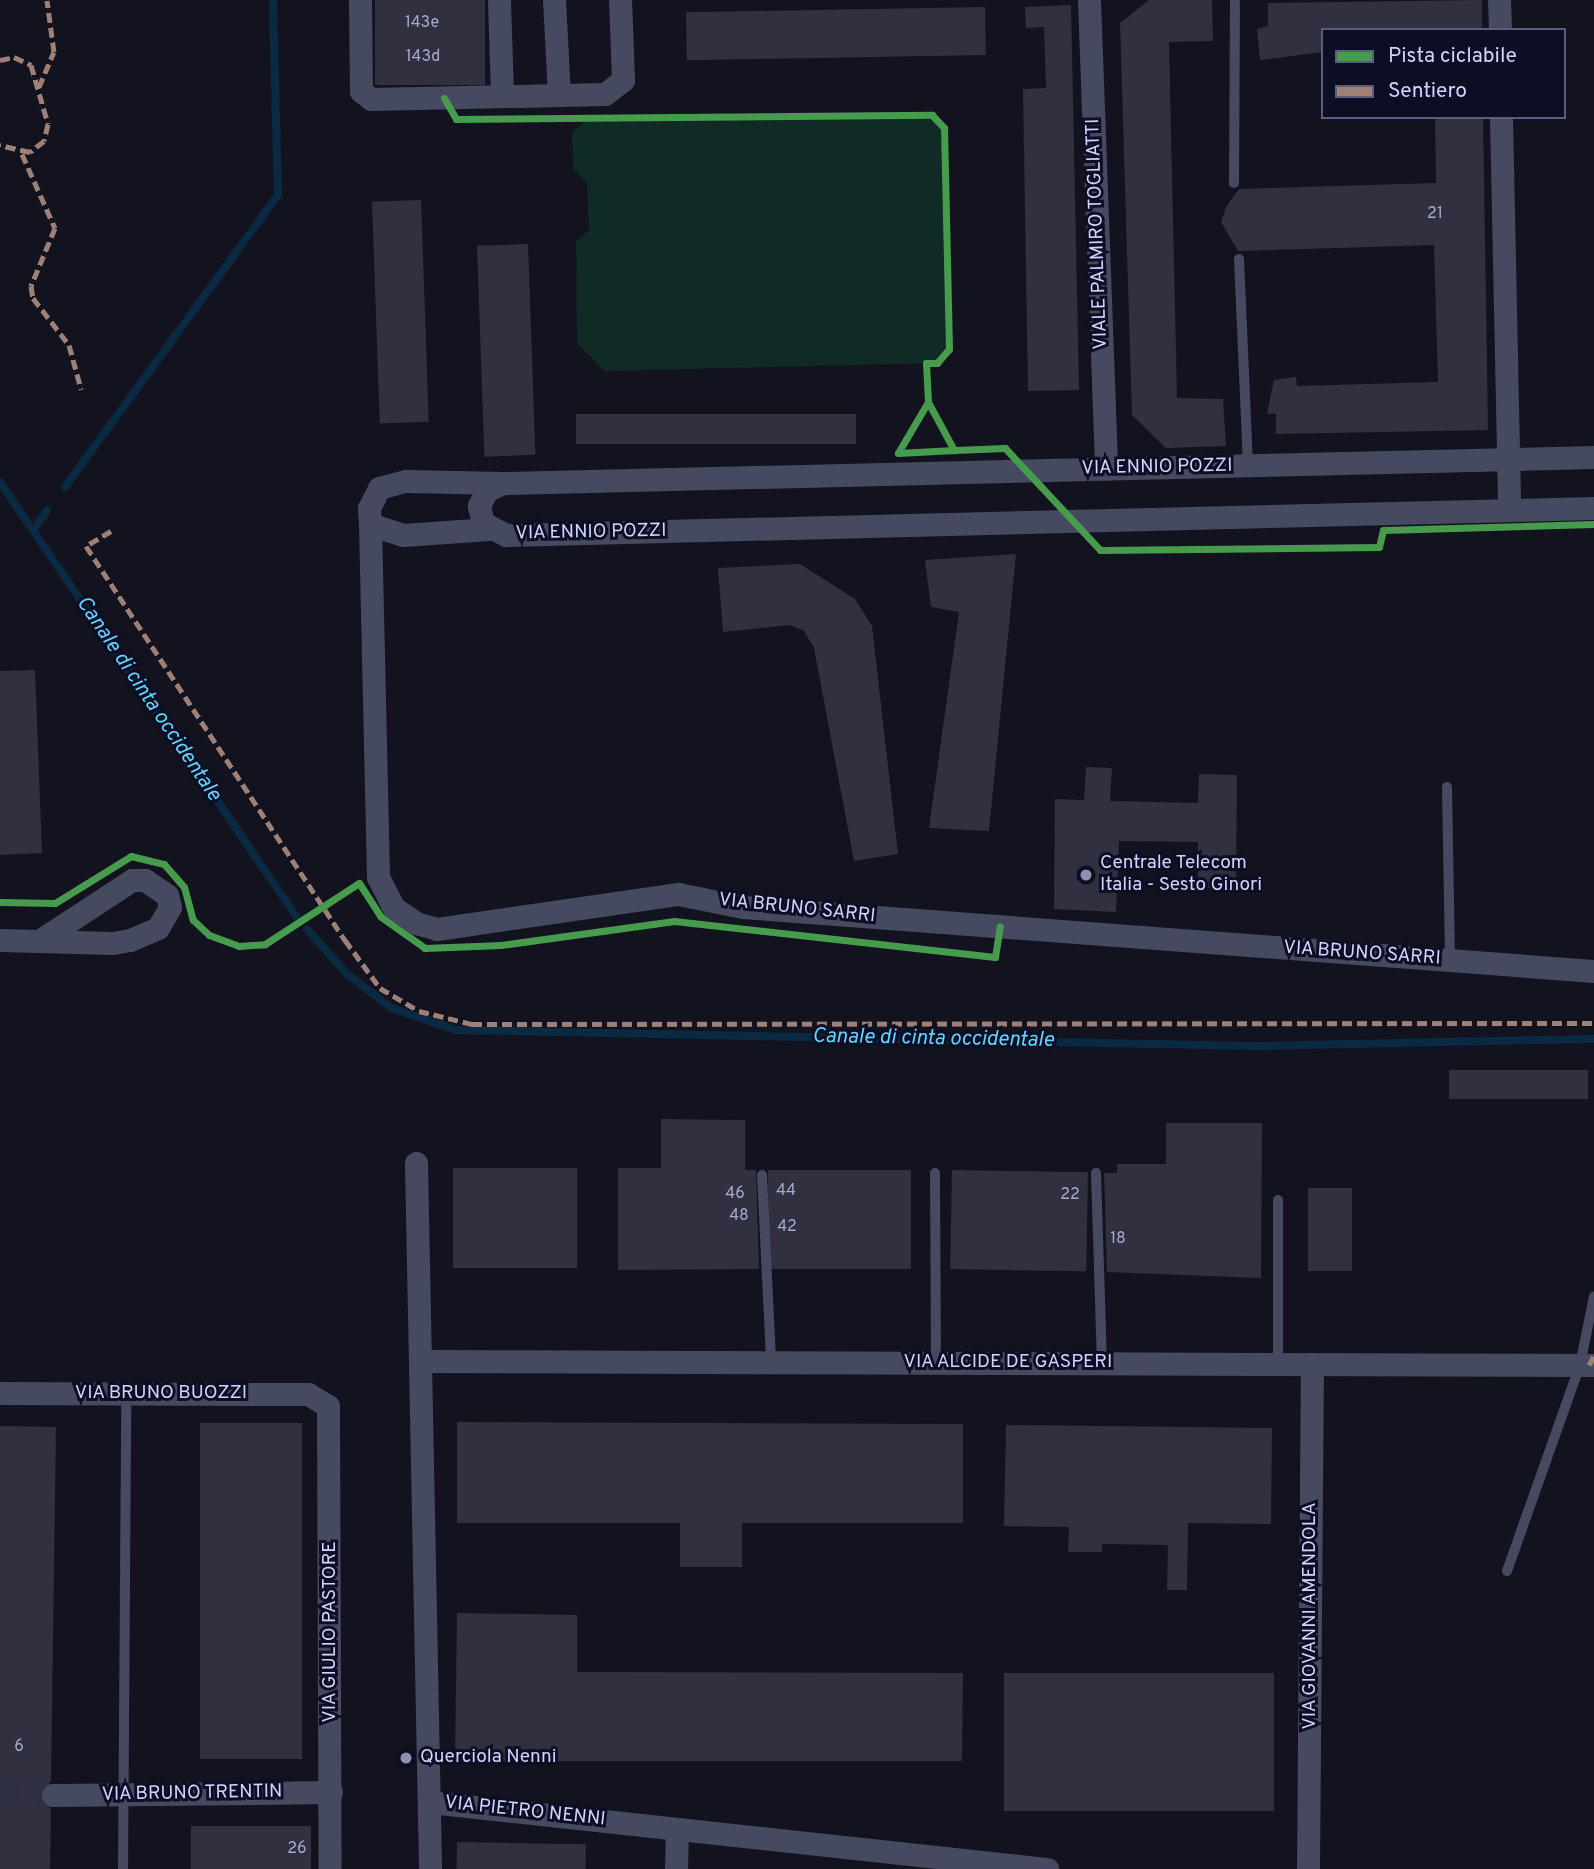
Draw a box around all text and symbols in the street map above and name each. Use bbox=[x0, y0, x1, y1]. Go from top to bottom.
house number: 143e bbox=[405, 13, 439, 33]
legend bbox=[1321, 28, 1566, 119]
text: Pista ciclabile bbox=[1388, 43, 1517, 70]
house number: 143d bbox=[406, 47, 440, 67]
text: Sentiero bbox=[1388, 78, 1467, 105]
street label: VIALE PALMIRO TOGLIATTI bbox=[1083, 118, 1113, 350]
house number: 21 bbox=[1427, 204, 1443, 224]
street label: VIA ENNIO POZZI bbox=[1081, 455, 1233, 481]
street label: VIA ENNIO POZZI bbox=[515, 520, 667, 546]
water label: Canale di cinta occidentale bbox=[70, 592, 226, 806]
place label: Centrale Telecom Italia - Sesto Ginori bbox=[1100, 853, 1262, 897]
marker: Centrale Telecom Italia - Sesto Ginori bbox=[1078, 867, 1094, 883]
street label: VIA BRUNO SARRI bbox=[717, 889, 877, 929]
street label: VIA BRUNO SARRI bbox=[1282, 937, 1442, 971]
water label: Canale di cinta occidentale bbox=[812, 1024, 1054, 1054]
house number: 44 bbox=[776, 1181, 796, 1201]
house number: 46 bbox=[725, 1184, 745, 1204]
house number: 22 bbox=[1060, 1185, 1080, 1205]
house number: 48 bbox=[729, 1206, 749, 1226]
house number: 42 bbox=[777, 1217, 797, 1237]
house number: 18 bbox=[1110, 1229, 1126, 1249]
street label: VIA ALCIDE DE GASPERI bbox=[903, 1352, 1113, 1374]
street label: VIA BRUNO BUOZZI bbox=[74, 1383, 248, 1405]
street label: VIA GIOVANNI AMENDOLA bbox=[1300, 1502, 1322, 1730]
street label: VIA GIULIO PASTORE bbox=[320, 1541, 342, 1723]
house number: 6 bbox=[14, 1737, 24, 1757]
place label: Querciola Nenni bbox=[420, 1747, 557, 1769]
marker: Querciola Nenni bbox=[398, 1750, 414, 1766]
street label: VIA BRUNO TRENTIN bbox=[101, 1781, 283, 1807]
street label: VIA PIETRO NENNI bbox=[443, 1792, 607, 1832]
house number: 26 bbox=[287, 1839, 307, 1859]

